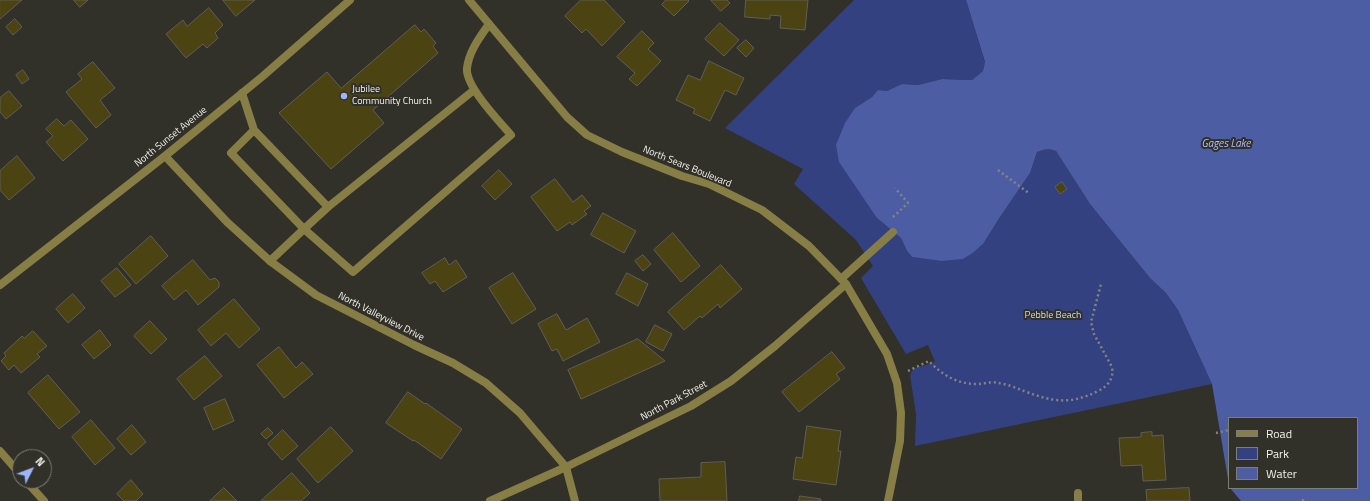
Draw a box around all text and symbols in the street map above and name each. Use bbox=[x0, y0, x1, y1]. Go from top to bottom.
place label: Jubilee Community Church bbox=[352, 84, 432, 108]
marker: Jubilee Community Church bbox=[339, 91, 349, 101]
street label: North Sunset Avenue bbox=[133, 104, 209, 170]
water label: Gages Lake bbox=[1201, 137, 1251, 151]
street label: North Sears Boulevard bbox=[641, 144, 733, 190]
street label: North Valleyview Drive bbox=[336, 290, 426, 344]
park label: Pebble Beach bbox=[1025, 310, 1081, 322]
street label: North Park Street bbox=[639, 378, 709, 424]
legend bbox=[1228, 417, 1358, 489]
text: Road bbox=[1266, 424, 1292, 443]
text: Park bbox=[1266, 444, 1289, 463]
north arrow bbox=[12, 449, 52, 489]
text: N bbox=[32, 453, 49, 470]
text: Water bbox=[1266, 464, 1297, 483]

